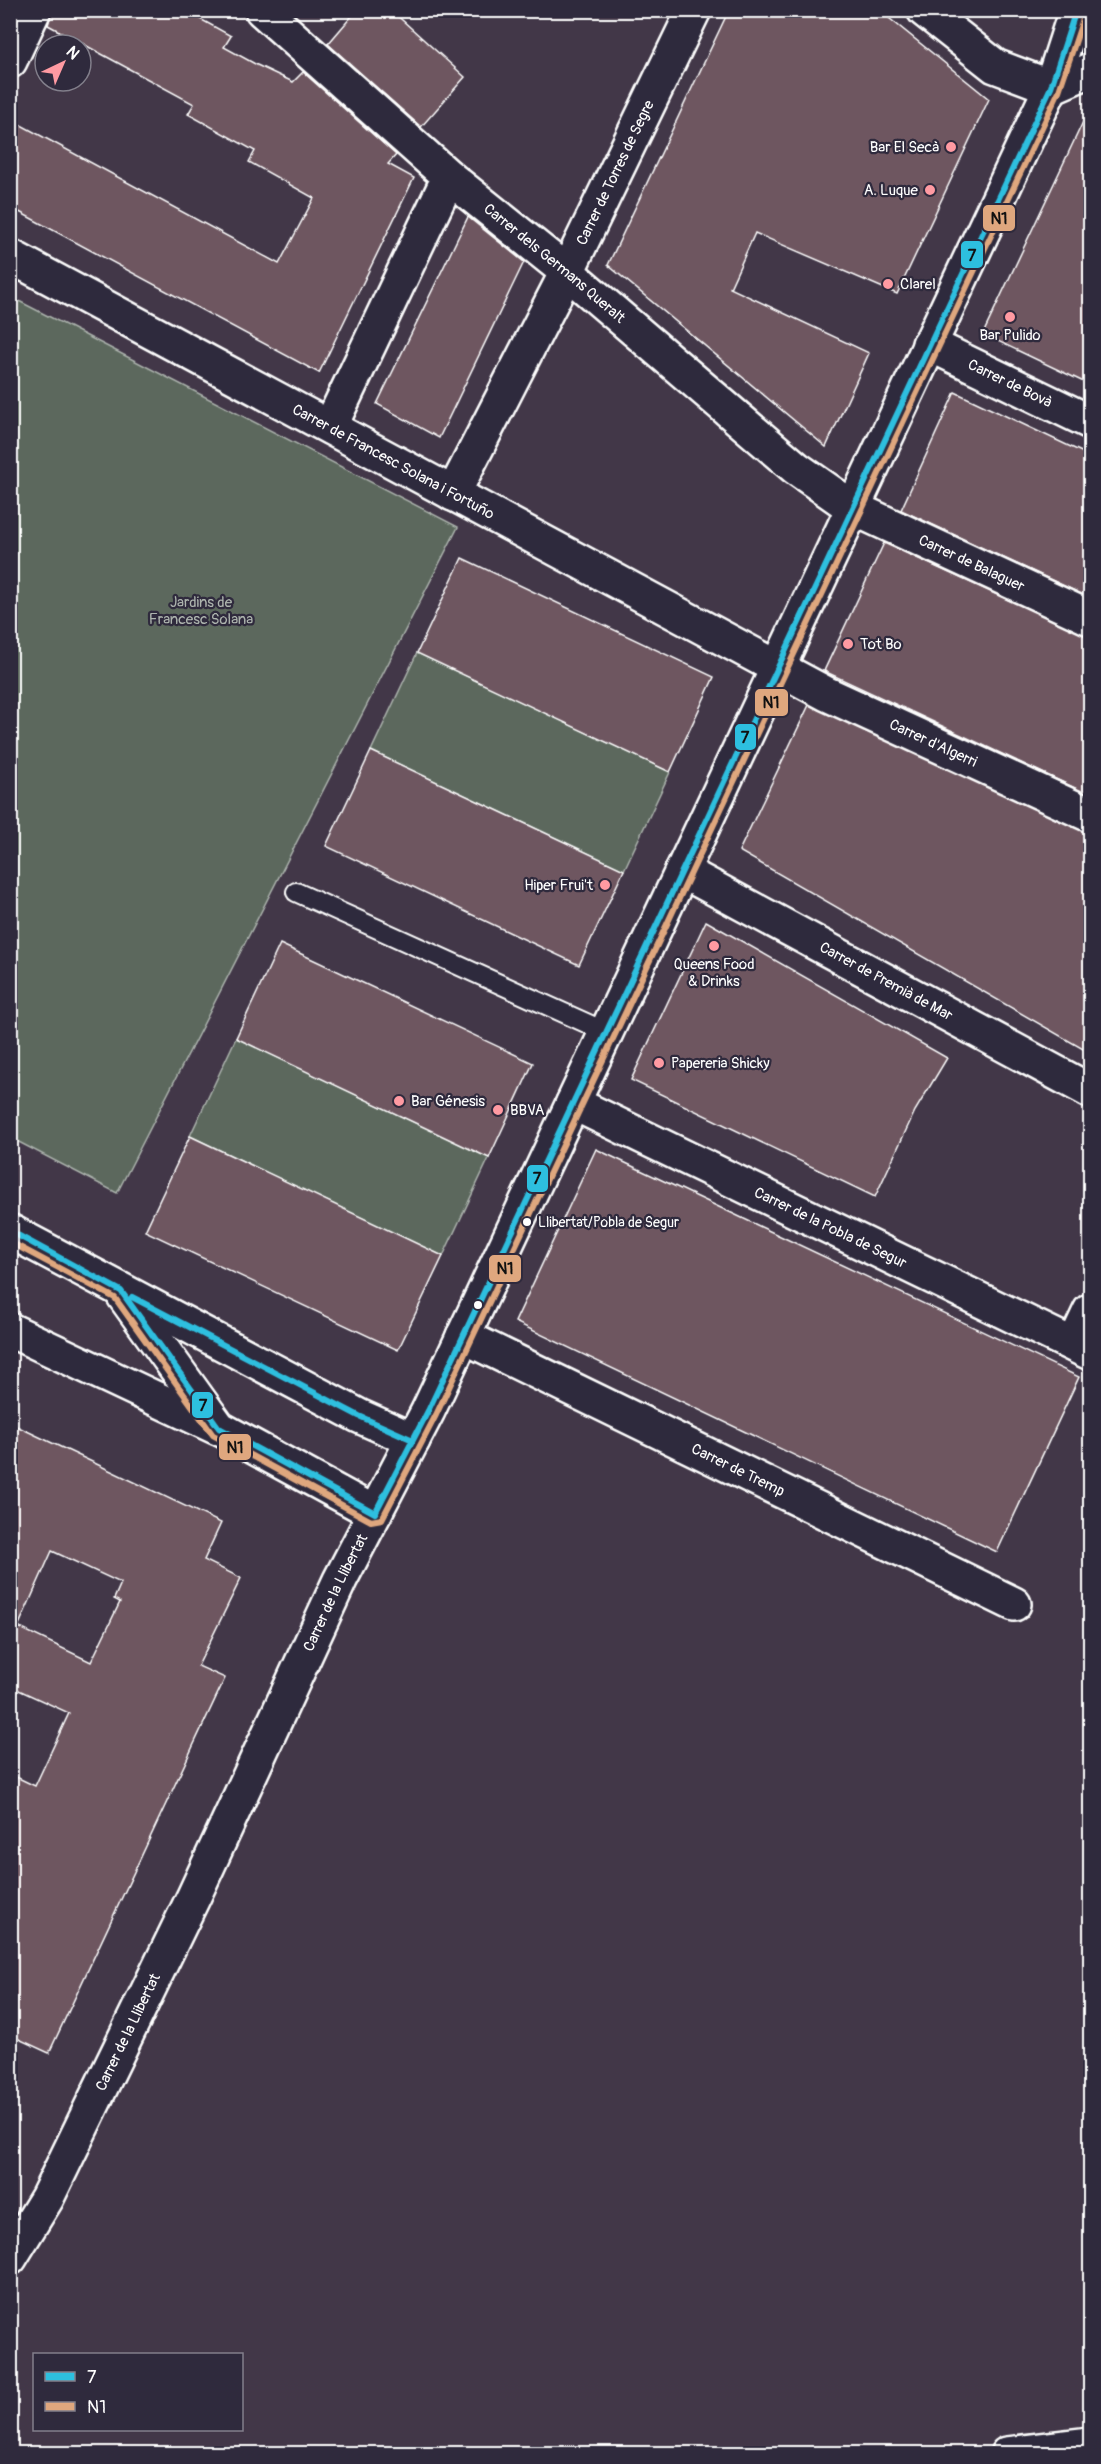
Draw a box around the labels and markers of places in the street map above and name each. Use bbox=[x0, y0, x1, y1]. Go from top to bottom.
place label: Bar El Secà bbox=[870, 138, 939, 157]
marker: Bar El Secà bbox=[944, 140, 958, 154]
place label: A. Luque bbox=[864, 181, 919, 200]
marker: A. Luque bbox=[923, 183, 937, 197]
place label: Clarel bbox=[900, 275, 936, 294]
marker: Clarel bbox=[881, 277, 895, 291]
marker: Bar Pulido bbox=[1003, 310, 1017, 324]
place label: Bar Pulido bbox=[979, 326, 1041, 345]
place label: Tot Bo bbox=[860, 635, 902, 654]
marker: Tot Bo bbox=[841, 637, 855, 651]
place label: Hiper Frui't bbox=[524, 876, 594, 895]
marker: Hiper Frui't bbox=[598, 878, 612, 892]
marker: Queens Food & Drinks bbox=[707, 939, 721, 953]
place label: Queens Food & Drinks bbox=[673, 955, 755, 991]
place label: Papereria Shicky bbox=[671, 1054, 770, 1073]
marker: Papereria Shicky bbox=[652, 1056, 666, 1070]
place label: Bar Génesis bbox=[411, 1092, 485, 1111]
marker: Bar Génesis bbox=[392, 1094, 406, 1108]
place label: BBVA bbox=[510, 1101, 545, 1120]
marker: BBVA bbox=[491, 1103, 505, 1117]
place label: Llibertat/Pobla de Segur bbox=[538, 1214, 679, 1231]
marker: Llibertat/Pobla de Segur bbox=[521, 1216, 533, 1228]
unlabelled marker bbox=[472, 1299, 484, 1311]

